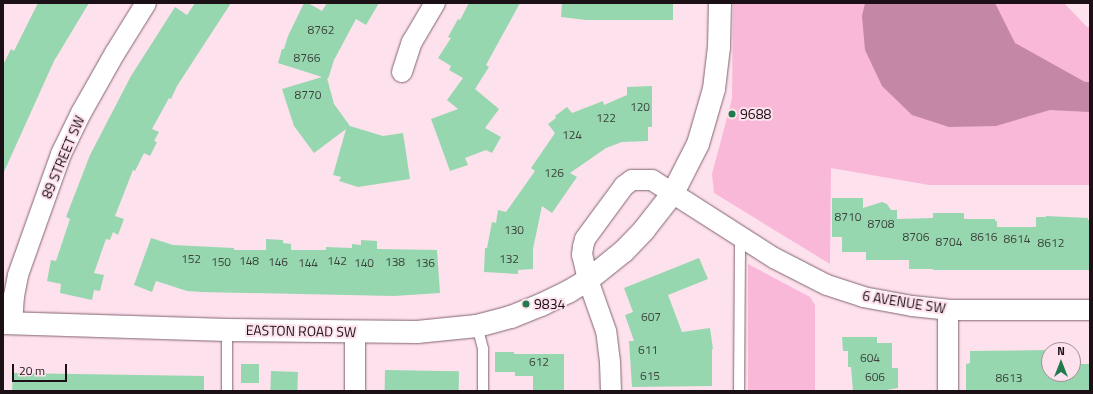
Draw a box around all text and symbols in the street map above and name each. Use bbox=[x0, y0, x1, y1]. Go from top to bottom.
house number: 8762 bbox=[308, 23, 334, 37]
house number: 8766 bbox=[294, 51, 320, 65]
house number: 8770 bbox=[295, 88, 321, 102]
house number: 120 bbox=[630, 100, 650, 114]
place label: 9688 bbox=[740, 106, 771, 122]
marker: 9688 bbox=[727, 109, 737, 119]
house number: 122 bbox=[596, 111, 616, 125]
street label: 89 STREET SW bbox=[38, 113, 88, 201]
house number: 124 bbox=[562, 128, 582, 142]
house number: 126 bbox=[544, 166, 564, 180]
house number: 8710 bbox=[835, 210, 861, 224]
house number: 8708 bbox=[868, 217, 894, 231]
house number: 130 bbox=[504, 223, 524, 237]
house number: 8706 bbox=[903, 230, 929, 244]
house number: 8616 bbox=[971, 230, 997, 244]
house number: 8614 bbox=[1004, 232, 1030, 246]
house number: 8704 bbox=[936, 235, 962, 249]
house number: 8612 bbox=[1038, 236, 1064, 250]
house number: 152 bbox=[181, 252, 201, 266]
house number: 132 bbox=[499, 252, 519, 266]
house number: 148 bbox=[239, 254, 259, 268]
house number: 142 bbox=[327, 254, 347, 268]
house number: 150 bbox=[211, 255, 231, 269]
house number: 146 bbox=[268, 255, 288, 269]
house number: 138 bbox=[385, 255, 405, 269]
house number: 144 bbox=[298, 256, 318, 270]
house number: 140 bbox=[354, 256, 374, 270]
house number: 136 bbox=[415, 256, 435, 270]
street label: 6 AVENUE SW bbox=[861, 287, 947, 317]
place label: 9834 bbox=[534, 296, 565, 312]
marker: 9834 bbox=[521, 299, 531, 309]
house number: 607 bbox=[641, 310, 661, 324]
street label: EASTON ROAD SW bbox=[246, 322, 356, 340]
north arrow bbox=[1041, 342, 1081, 382]
house number: 611 bbox=[638, 343, 658, 357]
text: N bbox=[1057, 343, 1065, 359]
house number: 604 bbox=[860, 351, 880, 365]
house number: 612 bbox=[529, 355, 549, 369]
scale bar bbox=[14, 356, 69, 382]
text: 20 m bbox=[19, 361, 45, 380]
house number: 615 bbox=[640, 369, 660, 383]
house number: 606 bbox=[865, 370, 885, 384]
house number: 8613 bbox=[996, 371, 1022, 385]

